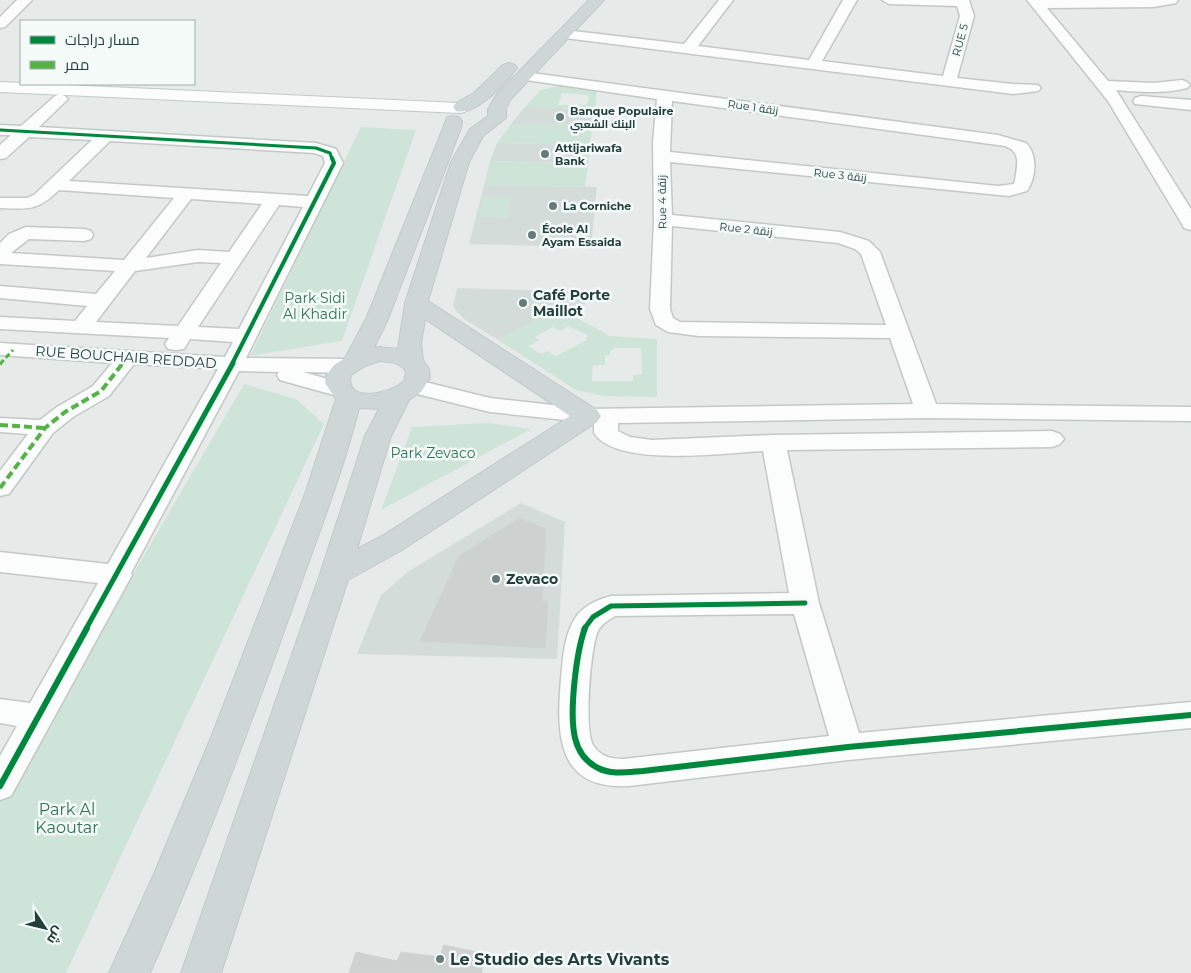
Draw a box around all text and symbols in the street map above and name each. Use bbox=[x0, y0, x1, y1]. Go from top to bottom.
legend bbox=[20, 20, 195, 85]
street label: RUE 5 bbox=[949, 22, 971, 58]
text: مسار دراجات bbox=[65, 30, 140, 49]
text: ممر bbox=[64, 55, 89, 74]
street label: Rue 1 زنقة bbox=[727, 97, 779, 117]
place label: Banque Populaire البنك الشعبي bbox=[570, 104, 673, 134]
marker: Banque Populaire البنك الشعبي bbox=[554, 111, 566, 123]
place label: Attijariwafa Bank bbox=[554, 141, 622, 168]
marker: Attijariwafa Bank bbox=[539, 148, 551, 160]
street label: Rue 3 زنقة bbox=[813, 165, 867, 185]
street label: Rue 4 زنقة bbox=[655, 175, 669, 229]
place label: La Corniche bbox=[563, 199, 631, 213]
marker: La Corniche bbox=[547, 200, 559, 212]
street label: Rue 2 زنقة bbox=[719, 219, 773, 239]
place label: École Al Ayam Essaida bbox=[541, 222, 622, 249]
marker: École Al Ayam Essaida bbox=[526, 229, 538, 241]
place label: Café Porte Maillot bbox=[533, 286, 610, 320]
park label: Park Sidi Al Khadir bbox=[283, 289, 347, 323]
marker: Café Porte Maillot bbox=[517, 297, 529, 309]
street label: RUE BOUCHAIB REDDAD bbox=[35, 342, 217, 372]
park label: Park Zevaco bbox=[391, 444, 476, 462]
place label: Zevaco bbox=[506, 570, 558, 588]
marker: Zevaco bbox=[490, 573, 502, 585]
park label: Park Al Kaoutar bbox=[35, 800, 99, 837]
north arrow bbox=[20, 903, 70, 953]
text: ش bbox=[43, 923, 68, 948]
place label: Le Studio des Arts Vivants bbox=[450, 950, 670, 969]
marker: Le Studio des Arts Vivants bbox=[434, 953, 446, 965]

